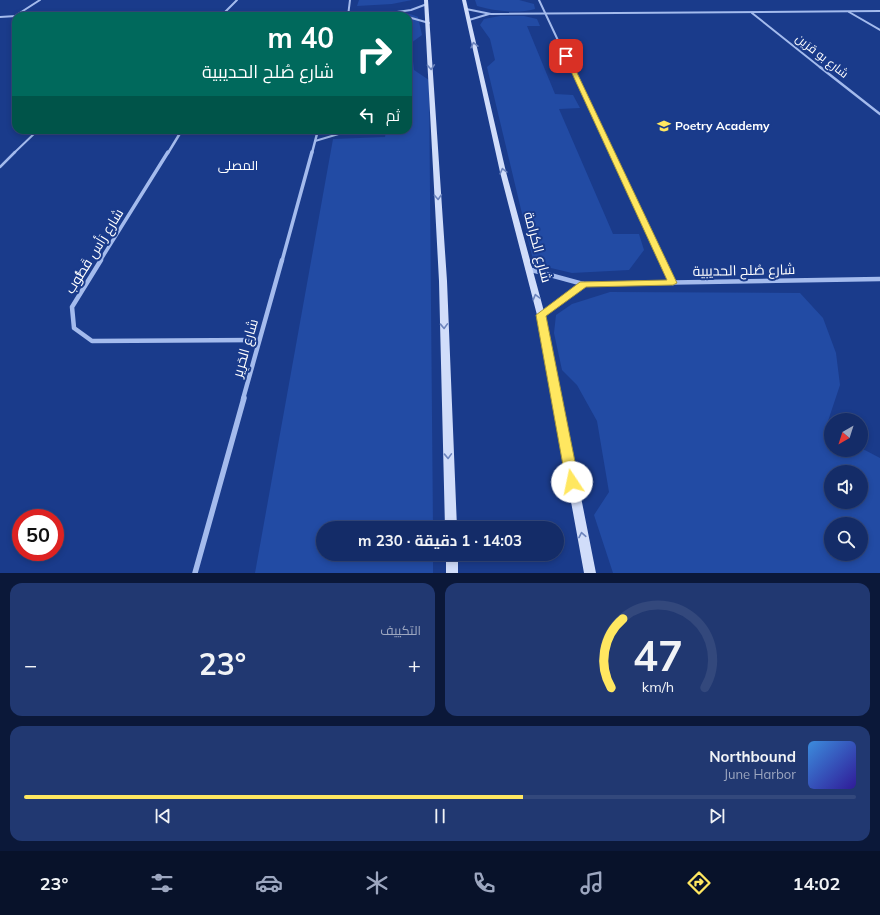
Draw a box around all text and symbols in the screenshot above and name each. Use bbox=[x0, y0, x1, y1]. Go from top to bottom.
text: 40 m bbox=[268, 20, 334, 55]
icon: right bbox=[348, 28, 400, 80]
street label: شارع بو قرَين bbox=[792, 30, 852, 82]
pin bbox=[549, 39, 583, 73]
one-way arrow bbox=[471, 41, 479, 48]
icon: arrive bbox=[555, 45, 577, 67]
text: شارع صُلح الحديبية bbox=[202, 60, 334, 83]
one-way arrow bbox=[427, 64, 435, 70]
icon: left bbox=[356, 104, 378, 126]
text: ثم bbox=[386, 106, 400, 125]
school or university icon: Poetry Academy bbox=[656, 118, 672, 134]
place label: Poetry Academy bbox=[675, 118, 770, 133]
district label: المصلى bbox=[218, 157, 258, 173]
one-way arrow bbox=[500, 168, 508, 175]
one-way arrow bbox=[434, 194, 443, 200]
street label: شارع رَأس قَطُّوب bbox=[61, 205, 127, 297]
street label: شارع الكرامة bbox=[520, 210, 556, 284]
street label: شارع صُلح الحديبية bbox=[693, 260, 795, 280]
one-way arrow bbox=[532, 294, 541, 301]
street label: شارع الحَرِير bbox=[228, 317, 263, 381]
one-way arrow bbox=[440, 323, 449, 329]
north arrow bbox=[824, 413, 868, 457]
map controls bbox=[824, 413, 868, 561]
one-way arrow bbox=[444, 453, 453, 459]
position arrow bbox=[551, 461, 593, 503]
button: sound bbox=[824, 465, 868, 509]
speed limit sign: 50 bbox=[12, 509, 64, 561]
button: search bbox=[824, 517, 868, 561]
text: 14:03 · 1 دقيقة · 230 m bbox=[358, 531, 522, 550]
one-way arrow bbox=[579, 532, 587, 538]
text: التكييف bbox=[380, 622, 421, 638]
text: 47 bbox=[633, 628, 682, 680]
text: 23° bbox=[199, 645, 246, 683]
text: − bbox=[24, 651, 37, 679]
text: + bbox=[408, 651, 421, 679]
text: km/h bbox=[641, 677, 674, 695]
text: Northbound bbox=[709, 747, 796, 766]
text: June Harbor bbox=[724, 766, 796, 782]
icon: previous bbox=[152, 805, 174, 827]
icon: pause bbox=[429, 805, 451, 827]
icon: next bbox=[706, 805, 728, 827]
icon: filters bbox=[148, 869, 176, 897]
icon: car bbox=[255, 869, 283, 897]
icon: climate bbox=[363, 869, 391, 897]
icon: phone bbox=[470, 869, 498, 897]
icon: music bbox=[578, 869, 606, 897]
icon: directions bbox=[685, 869, 713, 897]
text: 23° bbox=[40, 872, 68, 895]
text: 14:02 bbox=[793, 872, 840, 895]

